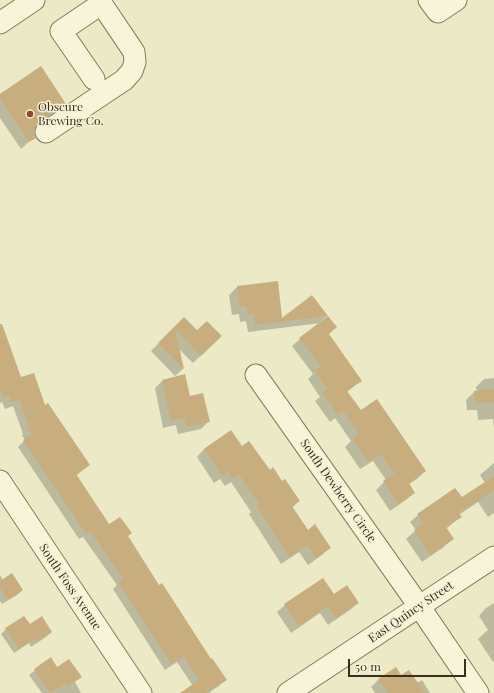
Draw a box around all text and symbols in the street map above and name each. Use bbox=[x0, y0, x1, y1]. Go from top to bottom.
place label: Obscure Brewing Co. bbox=[38, 100, 104, 128]
marker: Obscure Brewing Co. bbox=[25, 109, 35, 119]
street label: South Dewberry Circle bbox=[297, 437, 379, 545]
street label: South Foss Avenue bbox=[36, 541, 104, 633]
street label: East Quincy Street bbox=[366, 578, 456, 646]
scale bar bbox=[350, 651, 468, 677]
text: 50 m bbox=[355, 658, 381, 674]

